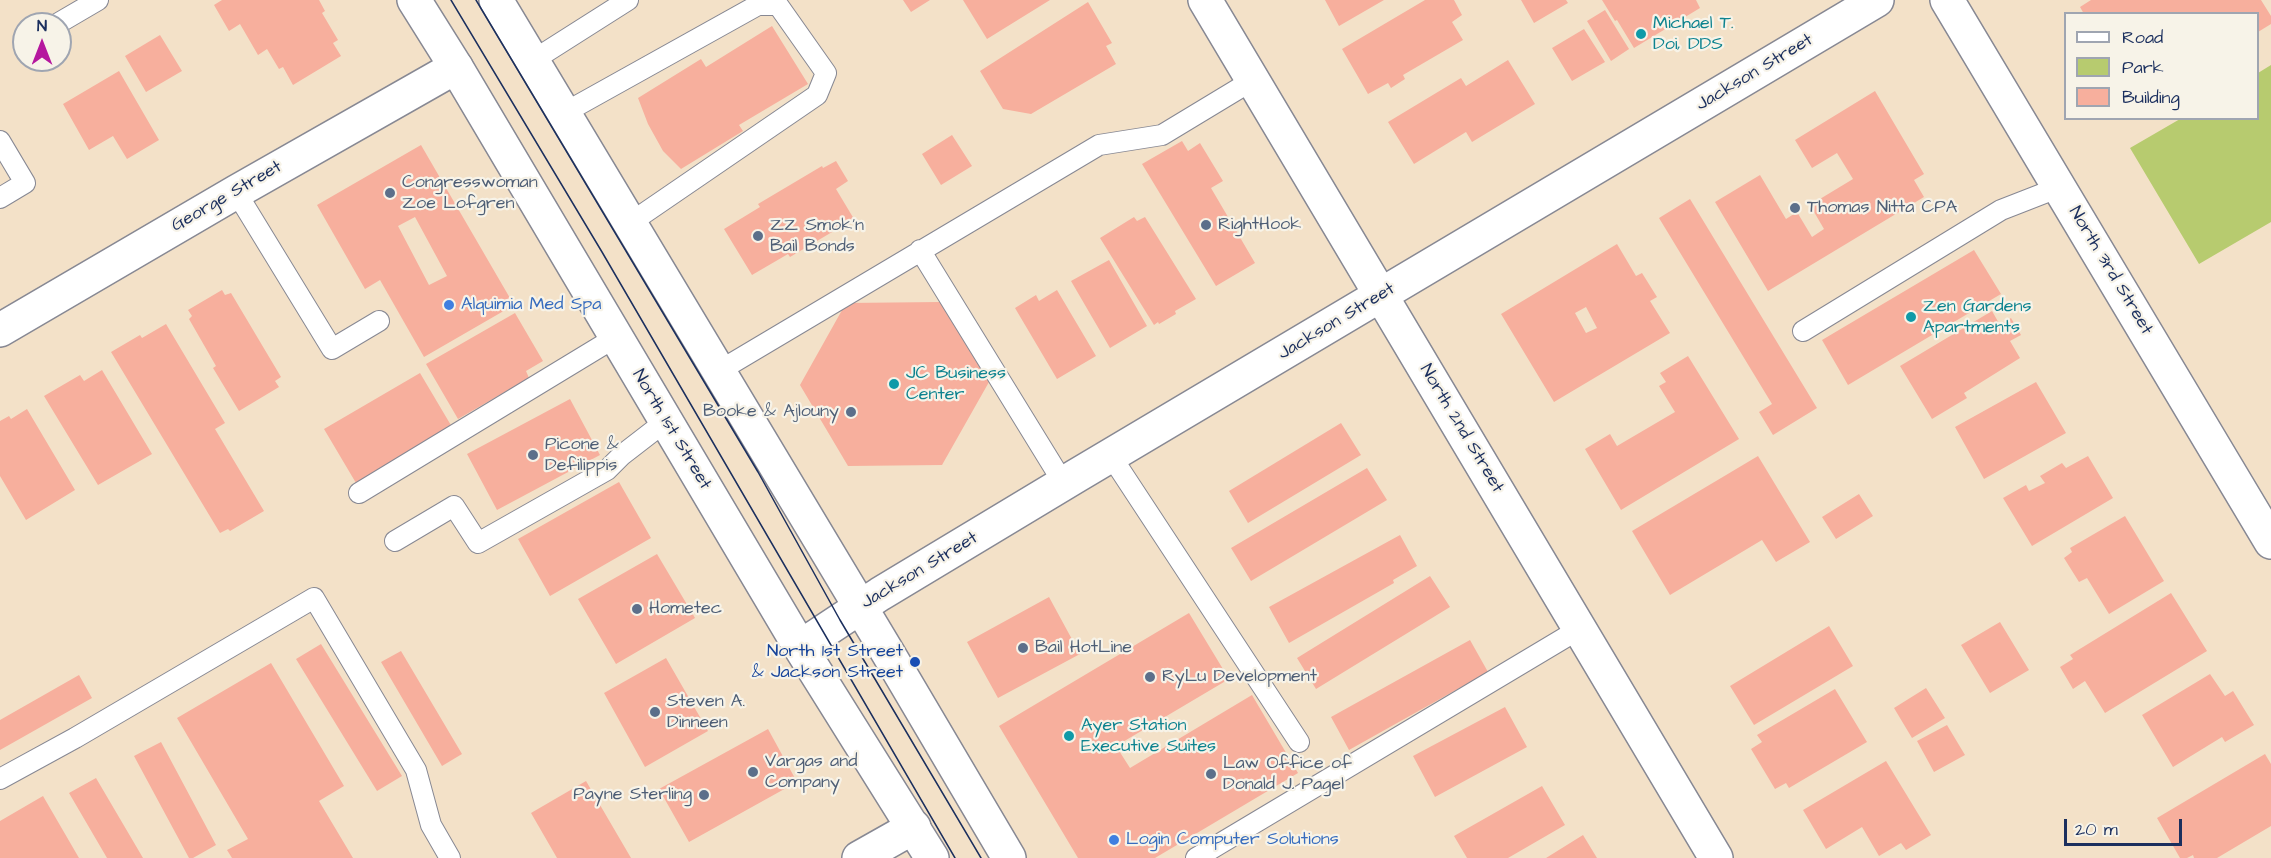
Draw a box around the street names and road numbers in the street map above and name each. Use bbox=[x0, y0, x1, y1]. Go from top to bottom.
street label: Jackson Street bbox=[1693, 30, 1817, 116]
street label: George Street bbox=[168, 157, 286, 237]
street label: North 3rd Street bbox=[2063, 203, 2157, 339]
street label: Jackson Street bbox=[1275, 279, 1399, 365]
street label: North 2nd Street bbox=[1414, 361, 1508, 497]
street label: North 1st Street bbox=[627, 366, 715, 494]
street label: Jackson Street bbox=[858, 528, 982, 614]

